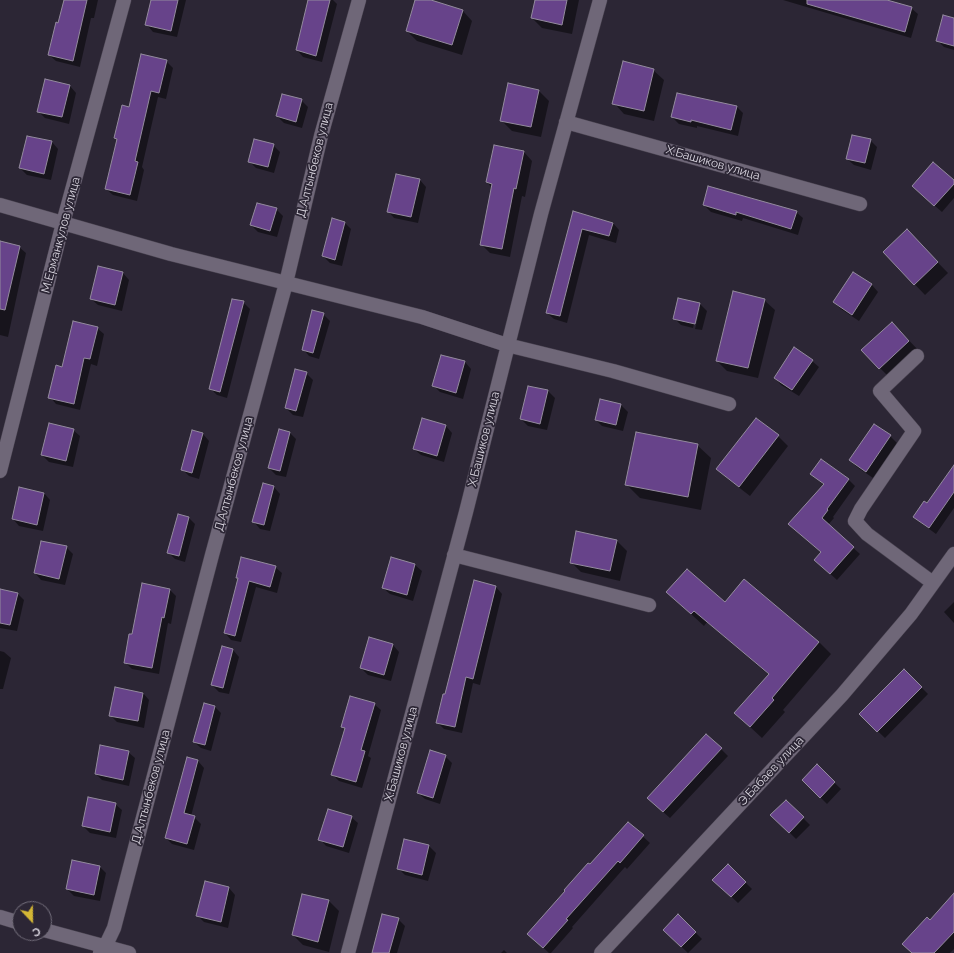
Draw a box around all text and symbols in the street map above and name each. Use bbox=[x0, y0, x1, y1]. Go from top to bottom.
street label: Д.Алтынбеков улица bbox=[294, 101, 336, 219]
street label: Х.Башиков улица bbox=[664, 143, 762, 183]
street label: М.Ерманкулов улица bbox=[39, 175, 83, 295]
street label: Х.Башиков улица bbox=[465, 390, 503, 488]
street label: Д.Алтынбеков улица bbox=[212, 415, 256, 533]
street label: Х.Башиков улица bbox=[381, 705, 421, 803]
street label: Д.Алтынбеков улица bbox=[129, 728, 173, 846]
street label: Э.Бабаев улица bbox=[735, 733, 807, 809]
north arrow bbox=[12, 901, 52, 941]
text: С bbox=[30, 924, 42, 939]

